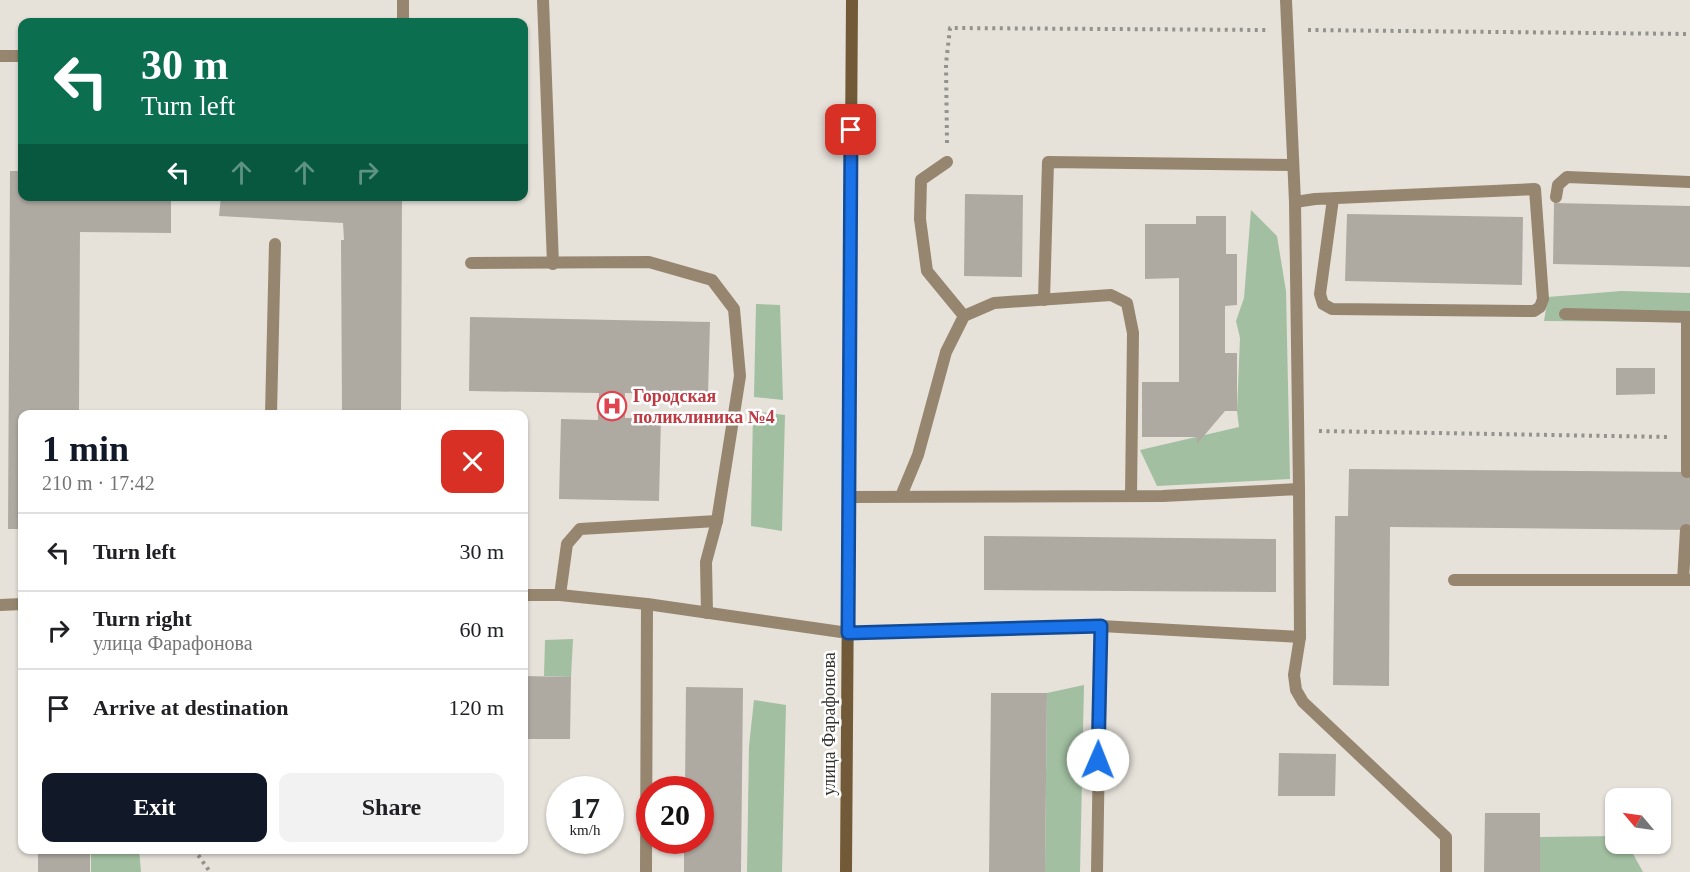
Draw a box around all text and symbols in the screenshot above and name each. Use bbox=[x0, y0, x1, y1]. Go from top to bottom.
icon: left bbox=[42, 42, 120, 120]
text: 30 m bbox=[141, 42, 229, 88]
text: Turn left bbox=[141, 91, 235, 121]
pin bbox=[825, 104, 876, 155]
icon: arrive bbox=[834, 113, 867, 146]
icon: left bbox=[162, 156, 195, 189]
icon: ahead bbox=[225, 156, 258, 189]
icon: ahead bbox=[288, 156, 321, 189]
icon: right bbox=[351, 156, 384, 189]
place label: Городская поликлиника №4 bbox=[633, 386, 775, 427]
hospital icon: Городская поликлиника №4 bbox=[596, 390, 628, 422]
text: 1 min bbox=[42, 429, 129, 469]
button: close bbox=[441, 430, 504, 493]
text: 210 m · 17:42 bbox=[42, 472, 155, 494]
icon: left bbox=[42, 536, 75, 569]
text: Turn left bbox=[93, 539, 176, 564]
text: 30 m bbox=[459, 539, 504, 564]
text: Turn right bbox=[93, 606, 192, 631]
icon: right bbox=[42, 614, 75, 647]
text: 60 m bbox=[459, 617, 504, 642]
text: улица Фарафонова bbox=[93, 632, 253, 654]
street label: улица Фарафонова bbox=[819, 652, 839, 796]
icon: arrive bbox=[42, 692, 75, 725]
text: Arrive at destination bbox=[93, 695, 289, 720]
text: 120 m bbox=[448, 695, 504, 720]
position arrow bbox=[1066, 728, 1130, 792]
button: Exit bbox=[42, 773, 267, 842]
button: Share bbox=[279, 773, 504, 842]
speed limit sign: 20 bbox=[636, 776, 714, 854]
north arrow bbox=[1605, 788, 1671, 854]
map controls bbox=[1605, 788, 1671, 854]
text: 17 bbox=[570, 791, 600, 824]
text: km/h bbox=[570, 822, 600, 838]

